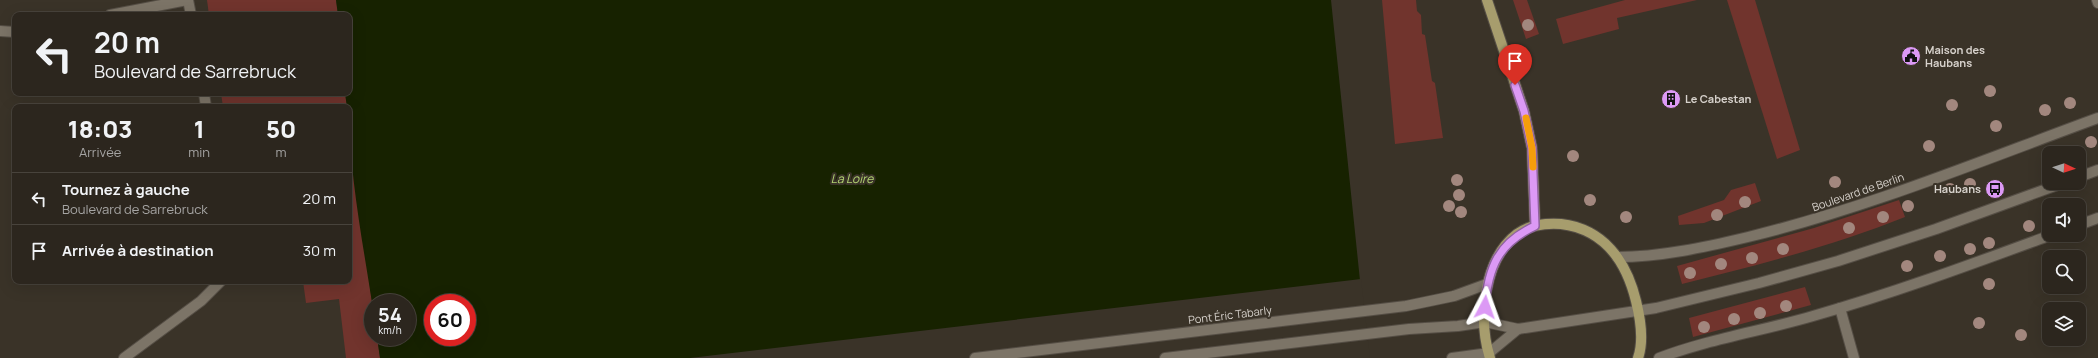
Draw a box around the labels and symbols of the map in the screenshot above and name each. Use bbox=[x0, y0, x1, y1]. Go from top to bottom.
place label: Maison des Haubans bbox=[1925, 42, 1985, 70]
pin bbox=[1498, 44, 1532, 85]
public building icon: Maison des Haubans bbox=[1900, 45, 1922, 67]
building icon: Le Cabestan bbox=[1660, 88, 1682, 110]
place label: Le Cabestan bbox=[1685, 91, 1752, 106]
north arrow bbox=[2042, 146, 2086, 190]
street label: Boulevard de Berlin bbox=[1810, 169, 1906, 214]
water label: La Loire bbox=[831, 170, 874, 187]
bus stop icon: Haubans bbox=[1984, 178, 2006, 200]
place label: Haubans bbox=[1934, 181, 1981, 196]
position arrow bbox=[1464, 286, 1506, 328]
speed limit sign: 60 bbox=[424, 294, 476, 346]
street label: Pont Éric Tabarly bbox=[1187, 302, 1273, 327]

